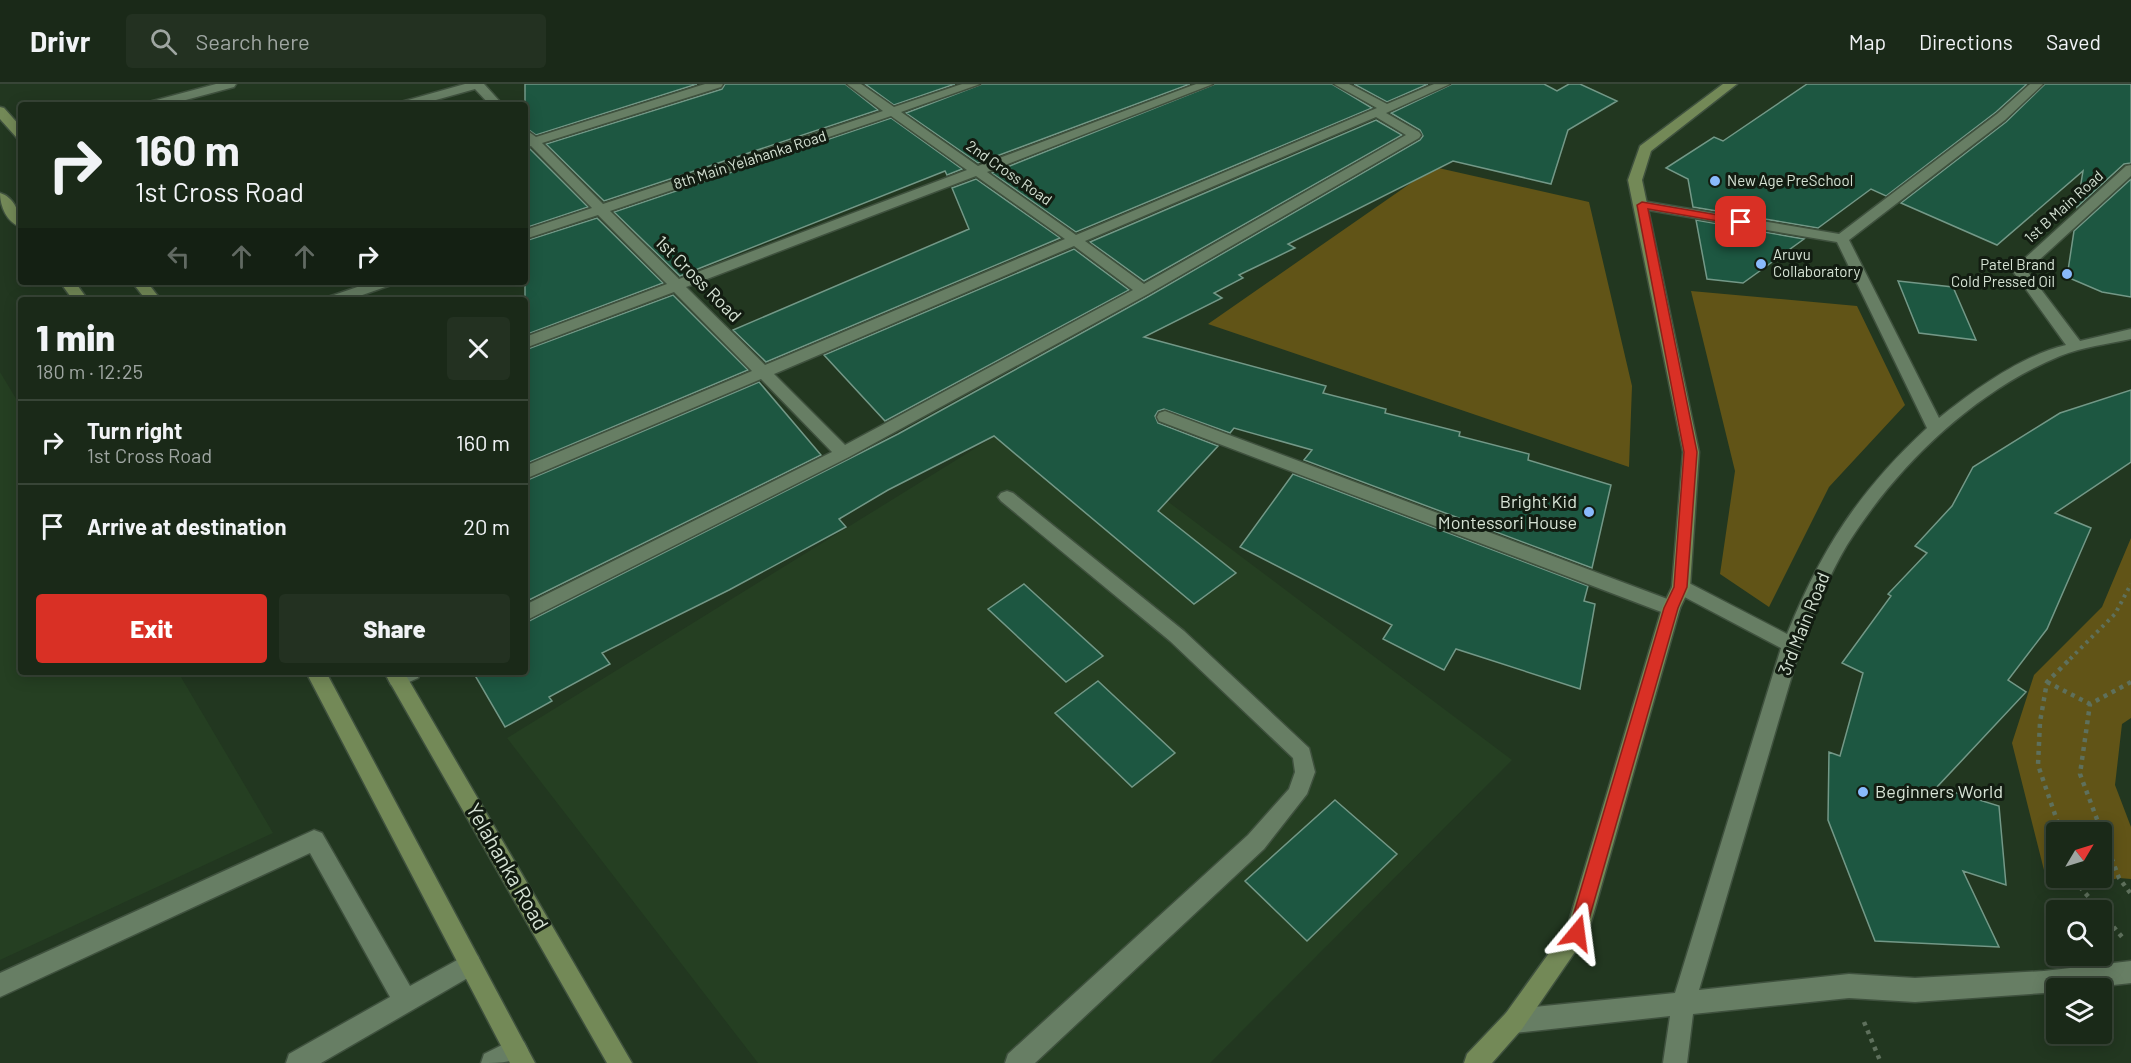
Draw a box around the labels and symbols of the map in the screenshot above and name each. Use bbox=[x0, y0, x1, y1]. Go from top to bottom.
street label: 8th Main Yelahanka Road bbox=[671, 126, 828, 192]
street label: 2nd Cross Road bbox=[963, 136, 1056, 208]
street label: 1st B Main Road bbox=[2020, 166, 2106, 246]
place label: New Age PreSchool bbox=[1727, 171, 1853, 189]
marker: New Age PreSchool bbox=[1708, 174, 1722, 188]
pin bbox=[1715, 196, 1766, 247]
street label: 1st Cross Road bbox=[651, 231, 746, 326]
place label: Aruvu Collaboratory bbox=[1773, 245, 1860, 280]
place label: Patel Brand Cold Pressed Oil bbox=[1951, 255, 2055, 290]
marker: Aruvu Collaboratory bbox=[1754, 257, 1768, 271]
marker: Patel Brand Cold Pressed Oil bbox=[2060, 267, 2074, 281]
place label: Bright Kid Montessori House bbox=[1438, 490, 1577, 533]
marker: Bright Kid Montessori House bbox=[1582, 505, 1596, 519]
street label: 3rd Main Road bbox=[1772, 569, 1834, 678]
place label: Beginners World bbox=[1875, 780, 2003, 802]
marker: Beginners World bbox=[1856, 785, 1870, 799]
street label: Yelahanka Road bbox=[462, 798, 555, 934]
north arrow bbox=[2046, 822, 2112, 888]
position arrow bbox=[1545, 901, 1609, 965]

